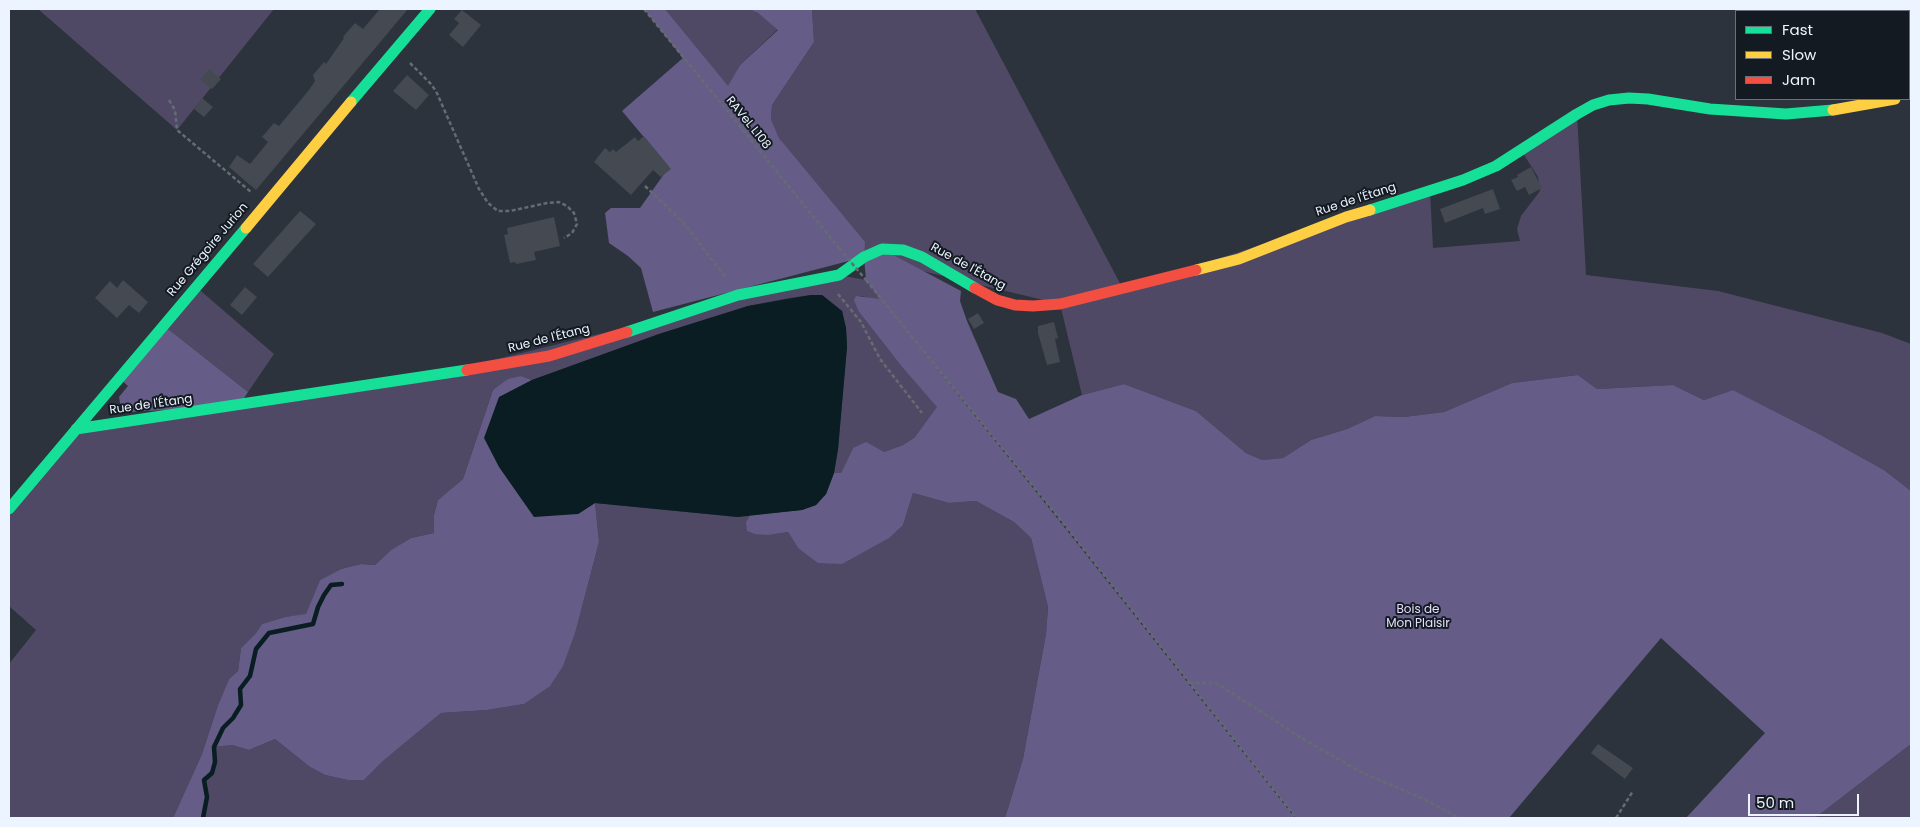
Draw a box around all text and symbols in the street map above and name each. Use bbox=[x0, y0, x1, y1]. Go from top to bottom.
legend bbox=[1735, 10, 1910, 100]
text: Fast bbox=[1782, 19, 1813, 40]
text: Slow bbox=[1782, 44, 1816, 65]
text: Jam bbox=[1782, 69, 1816, 90]
street label: RAVeL L108 bbox=[722, 94, 774, 152]
street label: Rue de l'Étang bbox=[1314, 180, 1398, 220]
street label: Rue Grégoire Jurion bbox=[165, 200, 251, 300]
street label: Rue de l'Étang bbox=[928, 240, 1008, 294]
street label: Rue de l'Étang bbox=[507, 322, 591, 356]
street label: Rue de l'Étang bbox=[109, 392, 193, 418]
park label: Bois de Mon Plaisir bbox=[1386, 603, 1450, 631]
scale bar bbox=[1750, 784, 1861, 816]
text: 50 m bbox=[1756, 792, 1794, 813]

